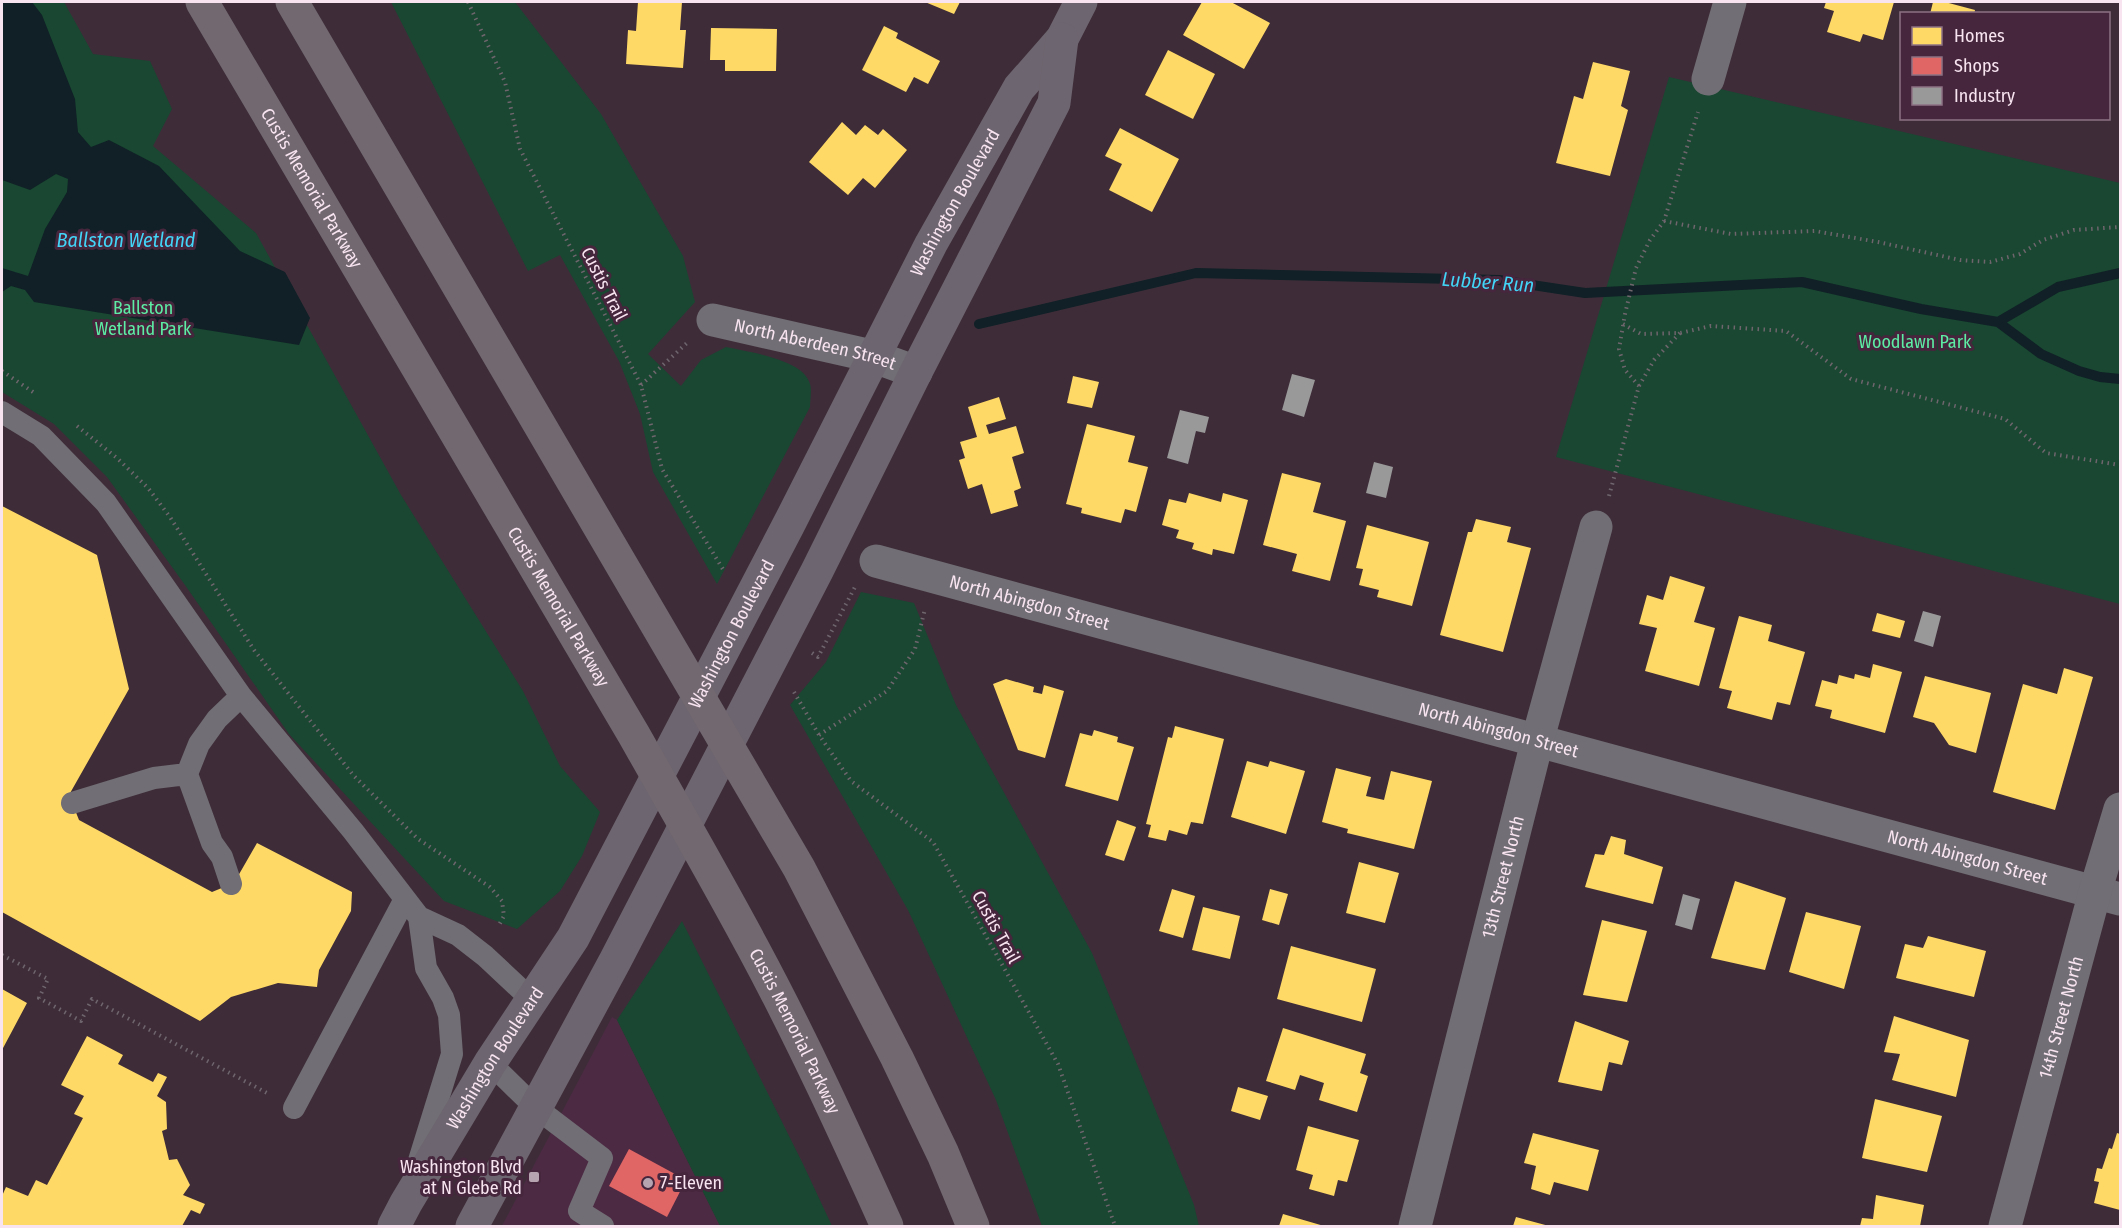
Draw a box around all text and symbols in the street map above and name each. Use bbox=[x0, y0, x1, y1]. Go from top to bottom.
legend bbox=[1900, 12, 2110, 120]
text: Homes bbox=[1954, 25, 2005, 47]
text: Shops bbox=[1954, 55, 1999, 77]
text: Industry bbox=[1954, 85, 2015, 107]
street label: Custis Memorial Parkway bbox=[256, 104, 367, 272]
street label: Washington Boulevard bbox=[906, 125, 1004, 280]
water label: Ballston Wetland bbox=[57, 228, 196, 252]
street label: Custis Trail bbox=[576, 243, 632, 325]
water label: Lubber Run bbox=[1441, 267, 1535, 297]
park label: Ballston Wetland Park bbox=[95, 297, 192, 340]
street label: North Aberdeen Street bbox=[732, 314, 899, 375]
park label: Woodlawn Park bbox=[1859, 331, 1972, 353]
street label: Custis Memorial Parkway bbox=[503, 523, 614, 691]
street label: Washington Boulevard bbox=[684, 556, 779, 712]
street label: North Abingdon Street bbox=[947, 570, 1112, 635]
street label: North Abingdon Street bbox=[1416, 698, 1581, 762]
street label: 13th Street North bbox=[1477, 813, 1529, 940]
street label: North Abingdon Street bbox=[1885, 825, 2050, 890]
street label: Custis Trail bbox=[967, 887, 1025, 967]
street label: Custis Memorial Parkway bbox=[744, 945, 845, 1118]
street label: 14th Street North bbox=[2034, 954, 2088, 1081]
street label: Washington Boulevard bbox=[442, 983, 548, 1133]
place label: Washington Blvd at N Glebe Rd bbox=[400, 1156, 522, 1199]
marker: Washington Blvd at N Glebe Rd bbox=[527, 1170, 541, 1184]
place label: 7-Eleven bbox=[660, 1172, 722, 1194]
marker: 7-Eleven bbox=[641, 1176, 655, 1190]

